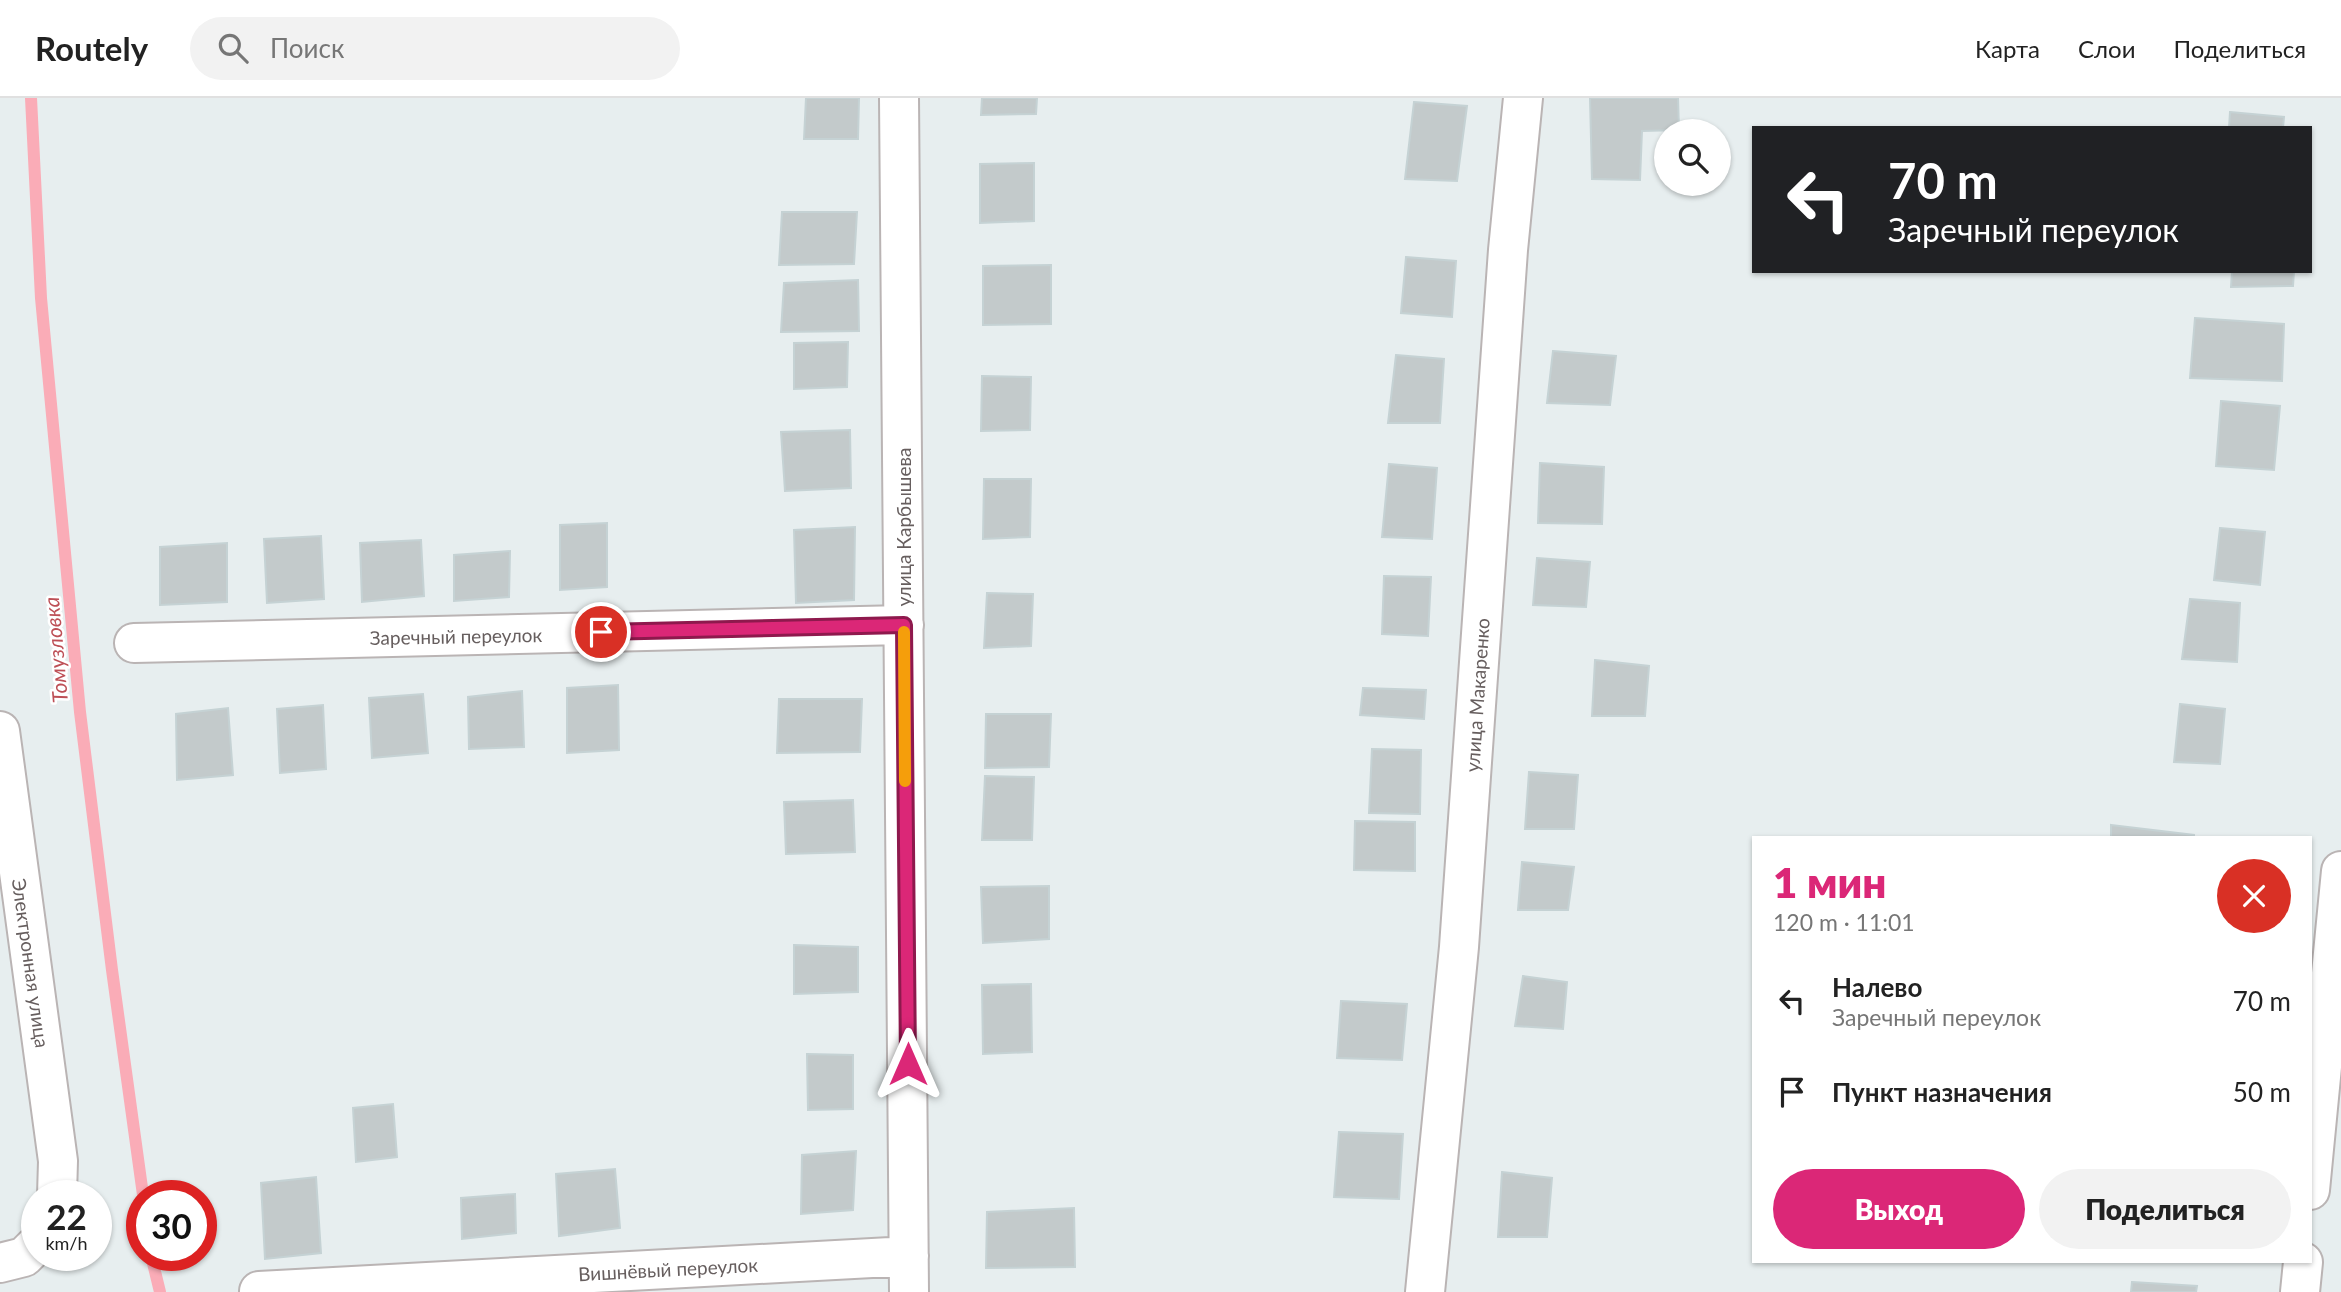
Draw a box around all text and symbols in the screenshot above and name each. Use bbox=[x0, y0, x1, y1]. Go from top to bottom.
search box bbox=[190, 17, 680, 80]
text: Routely bbox=[35, 28, 148, 68]
icon: search bbox=[214, 29, 252, 67]
text: Поиск bbox=[270, 32, 344, 64]
text: Карта bbox=[1975, 34, 2040, 63]
text: Слои bbox=[2078, 34, 2135, 63]
text: Поделиться bbox=[2173, 34, 2306, 63]
map controls bbox=[1654, 119, 1731, 196]
button: search bbox=[1654, 119, 1731, 196]
text: 70 m bbox=[1888, 151, 1998, 209]
icon: left bbox=[1773, 154, 1864, 245]
text: Заречный переулок bbox=[1888, 210, 2179, 249]
street label: улица Карбышева bbox=[892, 448, 915, 606]
water label: Томузловка bbox=[38, 596, 72, 704]
pin bbox=[571, 602, 631, 662]
icon: arrive bbox=[582, 613, 620, 651]
street label: улица Макаренко bbox=[1460, 617, 1494, 773]
street label: Заречный переулок bbox=[369, 623, 543, 649]
text: 1 мин bbox=[1773, 857, 1887, 907]
button: close bbox=[2217, 859, 2291, 933]
street label: Электронная улица bbox=[8, 877, 54, 1049]
text: 120 m · 11:01 bbox=[1773, 908, 1915, 936]
text: Налево bbox=[1832, 971, 1922, 1003]
icon: left bbox=[1773, 982, 1811, 1020]
text: 70 m bbox=[2233, 985, 2291, 1017]
text: Заречный переулок bbox=[1832, 1003, 2041, 1031]
position arrow bbox=[871, 1027, 945, 1101]
icon: arrive bbox=[1773, 1073, 1811, 1111]
text: Пункт назначения bbox=[1832, 1076, 2052, 1108]
text: 50 m bbox=[2233, 1076, 2291, 1108]
button: Выход bbox=[1773, 1169, 2025, 1249]
button: Поделиться bbox=[2039, 1169, 2291, 1249]
speed limit sign: 30 bbox=[126, 1180, 217, 1271]
text: 22 bbox=[46, 1195, 87, 1237]
text: km/h bbox=[45, 1232, 88, 1254]
street label: Вишнёвый переулок bbox=[577, 1253, 759, 1285]

